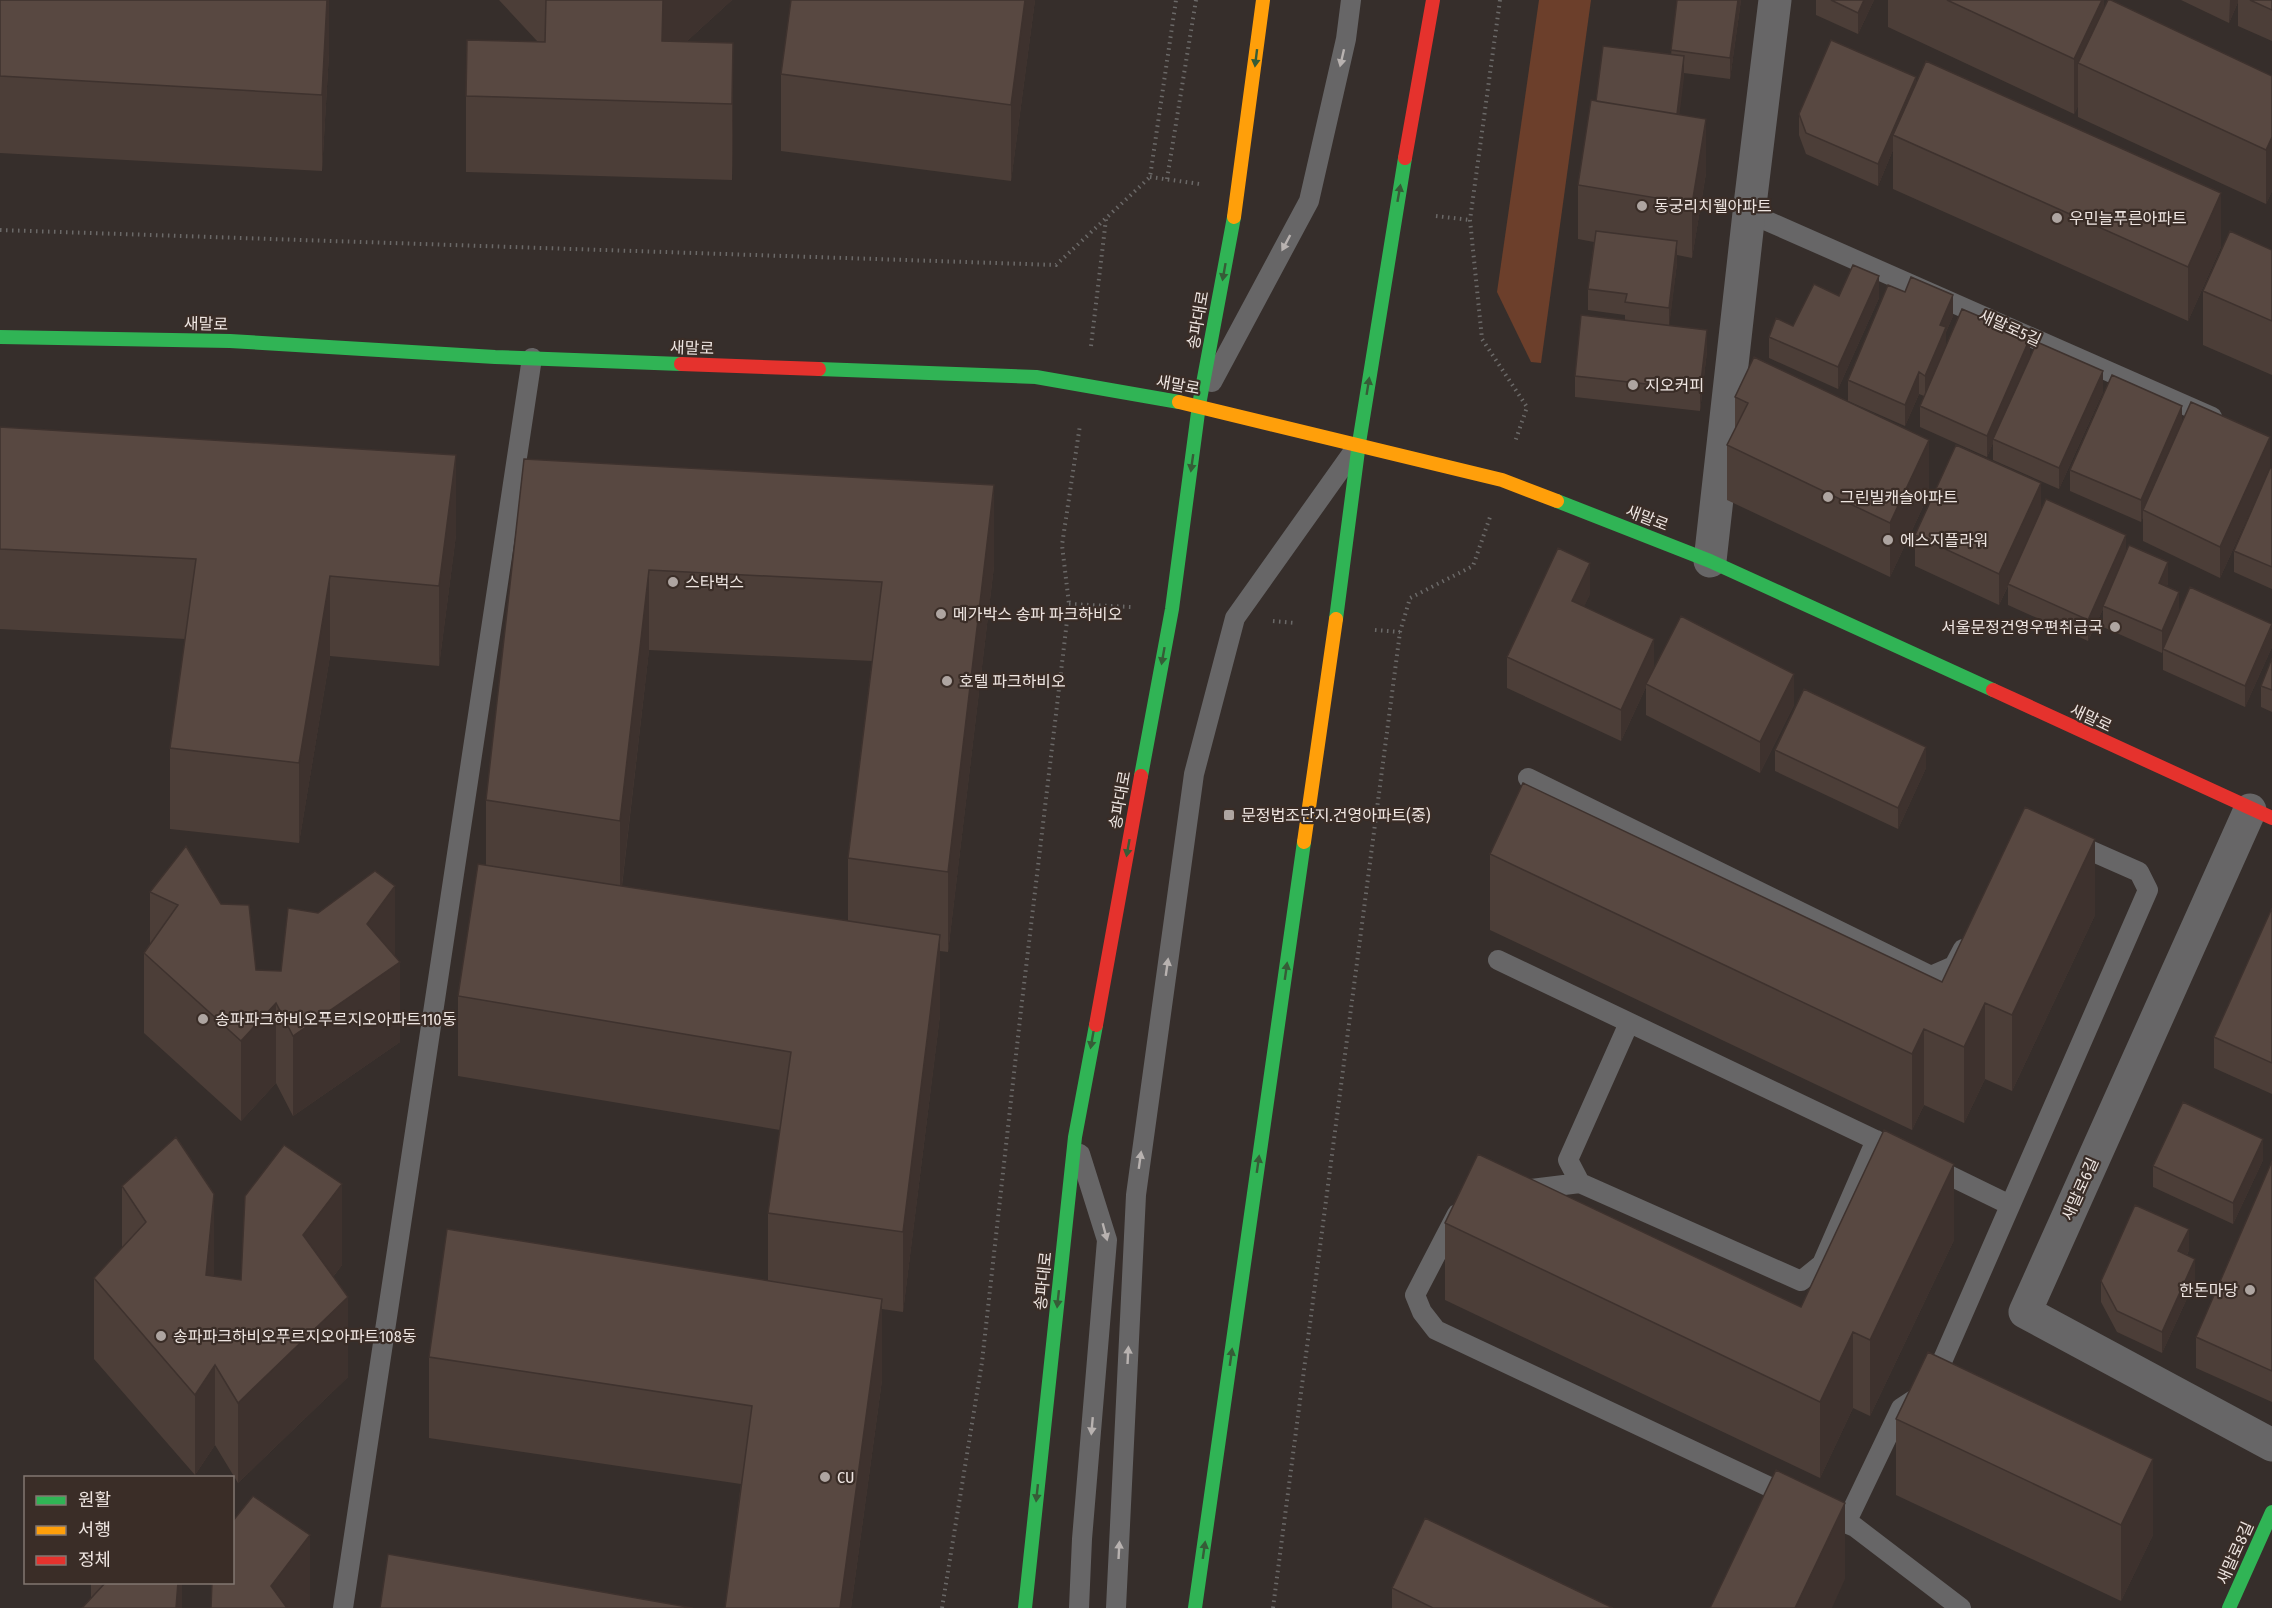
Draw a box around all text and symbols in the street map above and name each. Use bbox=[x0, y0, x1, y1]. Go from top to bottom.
one-way arrow bbox=[1336, 48, 1346, 67]
one-way arrow bbox=[1251, 49, 1260, 68]
one-way arrow bbox=[1395, 184, 1404, 203]
place label: 동궁리치웰아파트 bbox=[1654, 197, 1772, 216]
marker: 동궁리치웰아파트 bbox=[1635, 199, 1649, 213]
place label: 우민늘푸른아파트 bbox=[2069, 209, 2187, 228]
marker: 우민늘푸른아파트 bbox=[2050, 211, 2064, 225]
one-way arrow bbox=[1281, 235, 1291, 252]
one-way arrow bbox=[1219, 262, 1228, 281]
street label: 송파대로 bbox=[1184, 289, 1213, 351]
street label: 새말로5길 bbox=[1976, 306, 2044, 350]
street label: 새말로 bbox=[184, 314, 229, 334]
street label: 새말로 bbox=[670, 338, 715, 358]
street label: 새말로 bbox=[1155, 372, 1202, 398]
one-way arrow bbox=[1364, 376, 1373, 395]
place label: 지오커피 bbox=[1645, 376, 1704, 395]
marker: 지오커피 bbox=[1626, 378, 1640, 392]
one-way arrow bbox=[1187, 454, 1196, 473]
place label: 그린빌캐슬아파트 bbox=[1840, 488, 1958, 507]
marker: 그린빌캐슬아파트 bbox=[1821, 490, 1835, 504]
street label: 새말로 bbox=[1623, 501, 1671, 535]
place label: 에스지플라워 bbox=[1900, 531, 1988, 550]
marker: 에스지플라워 bbox=[1881, 533, 1895, 547]
place label: 스타벅스 bbox=[685, 573, 744, 592]
marker: 스타벅스 bbox=[666, 575, 680, 589]
place label: 메가박스 송파 파크하비오 bbox=[953, 605, 1122, 624]
marker: 메가박스 송파 파크하비오 bbox=[934, 607, 948, 621]
place label: 서울문정건영우편취급국 bbox=[1941, 618, 2103, 637]
marker: 서울문정건영우편취급국 bbox=[2108, 620, 2122, 634]
one-way arrow bbox=[1158, 647, 1167, 666]
place label: 호텔 파크하비오 bbox=[959, 672, 1066, 691]
marker: 호텔 파크하비오 bbox=[940, 674, 954, 688]
street label: 새말로 bbox=[2067, 700, 2115, 736]
street label: 송파대로 bbox=[1106, 769, 1135, 831]
place label: 문정법조단지.건영아파트(중) bbox=[1241, 806, 1431, 825]
marker: 문정법조단지.건영아파트(중) bbox=[1222, 808, 1236, 822]
one-way arrow bbox=[1123, 838, 1132, 857]
one-way arrow bbox=[1163, 958, 1172, 977]
one-way arrow bbox=[1281, 961, 1290, 980]
place label: 송파파크하비오푸르지오아파트110동 bbox=[215, 1010, 457, 1029]
marker: 송파파크하비오푸르지오아파트110동 bbox=[196, 1012, 210, 1026]
one-way arrow bbox=[1088, 1030, 1097, 1049]
one-way arrow bbox=[1136, 1151, 1145, 1170]
one-way arrow bbox=[1254, 1154, 1263, 1173]
street label: 새말로6길 bbox=[2058, 1155, 2102, 1223]
one-way arrow bbox=[1100, 1223, 1110, 1242]
street label: 송파대로 bbox=[1030, 1250, 1056, 1311]
place label: 한돈마당 bbox=[2179, 1281, 2238, 1300]
marker: 한돈마당 bbox=[2243, 1283, 2257, 1297]
one-way arrow bbox=[1053, 1290, 1062, 1309]
place label: 송파파크하비오푸르지오아파트108동 bbox=[173, 1327, 417, 1346]
marker: 송파파크하비오푸르지오아파트108동 bbox=[154, 1329, 168, 1343]
one-way arrow bbox=[1124, 1345, 1133, 1364]
one-way arrow bbox=[1226, 1347, 1235, 1366]
one-way arrow bbox=[1087, 1417, 1096, 1436]
place label: CU bbox=[837, 1468, 854, 1487]
marker: CU bbox=[818, 1470, 832, 1484]
legend bbox=[24, 1476, 234, 1584]
one-way arrow bbox=[1032, 1484, 1042, 1503]
text: 원활 bbox=[78, 1489, 111, 1511]
text: 서행 bbox=[78, 1519, 111, 1541]
street label: 새말로8길 bbox=[2213, 1519, 2257, 1587]
one-way arrow bbox=[1114, 1540, 1124, 1559]
one-way arrow bbox=[1199, 1540, 1208, 1559]
text: 정체 bbox=[78, 1549, 111, 1571]

